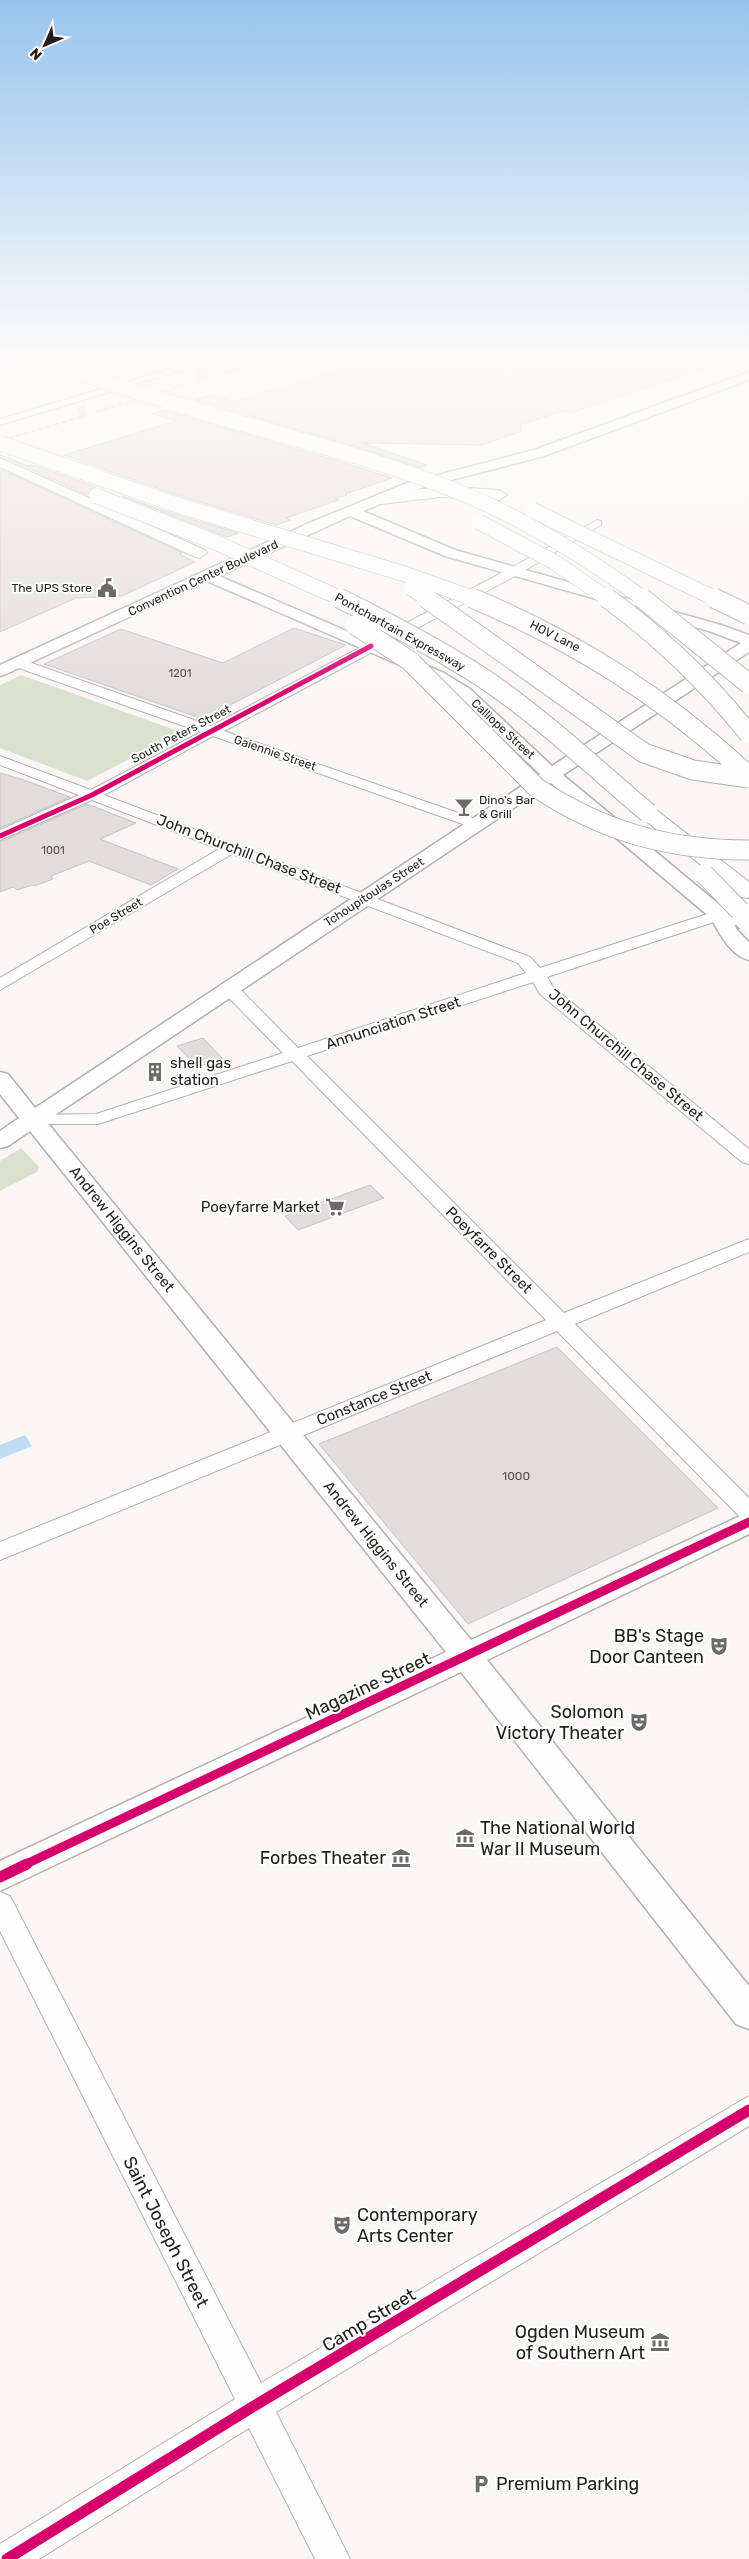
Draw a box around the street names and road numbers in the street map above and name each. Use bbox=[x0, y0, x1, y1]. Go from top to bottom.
street label: Convention Center Boulevard bbox=[126, 537, 280, 619]
street label: Pontchartrain Expressway bbox=[332, 590, 468, 674]
street label: HOV Lane bbox=[528, 617, 583, 655]
street label: Calliope Street bbox=[468, 696, 538, 762]
street label: South Peters Street bbox=[129, 702, 233, 766]
street label: Gaiennie Street bbox=[232, 732, 318, 774]
street label: John Churchill Chase Street bbox=[154, 810, 344, 898]
street label: Tchoupitoulas Street bbox=[322, 854, 427, 929]
street label: Poe Street bbox=[87, 895, 145, 937]
street label: John Churchill Chase Street bbox=[545, 985, 707, 1125]
street label: Annunciation Street bbox=[323, 993, 463, 1053]
street label: Andrew Higgins Street bbox=[66, 1162, 178, 1296]
street label: Poeyfarre Street bbox=[442, 1203, 536, 1297]
street label: Constance Street bbox=[314, 1367, 434, 1429]
street label: Andrew Higgins Street bbox=[320, 1477, 432, 1611]
street label: Magazine Street bbox=[302, 1647, 434, 1725]
street label: Saint Joseph Street bbox=[118, 2153, 214, 2311]
street label: Camp Street bbox=[318, 2284, 420, 2356]

